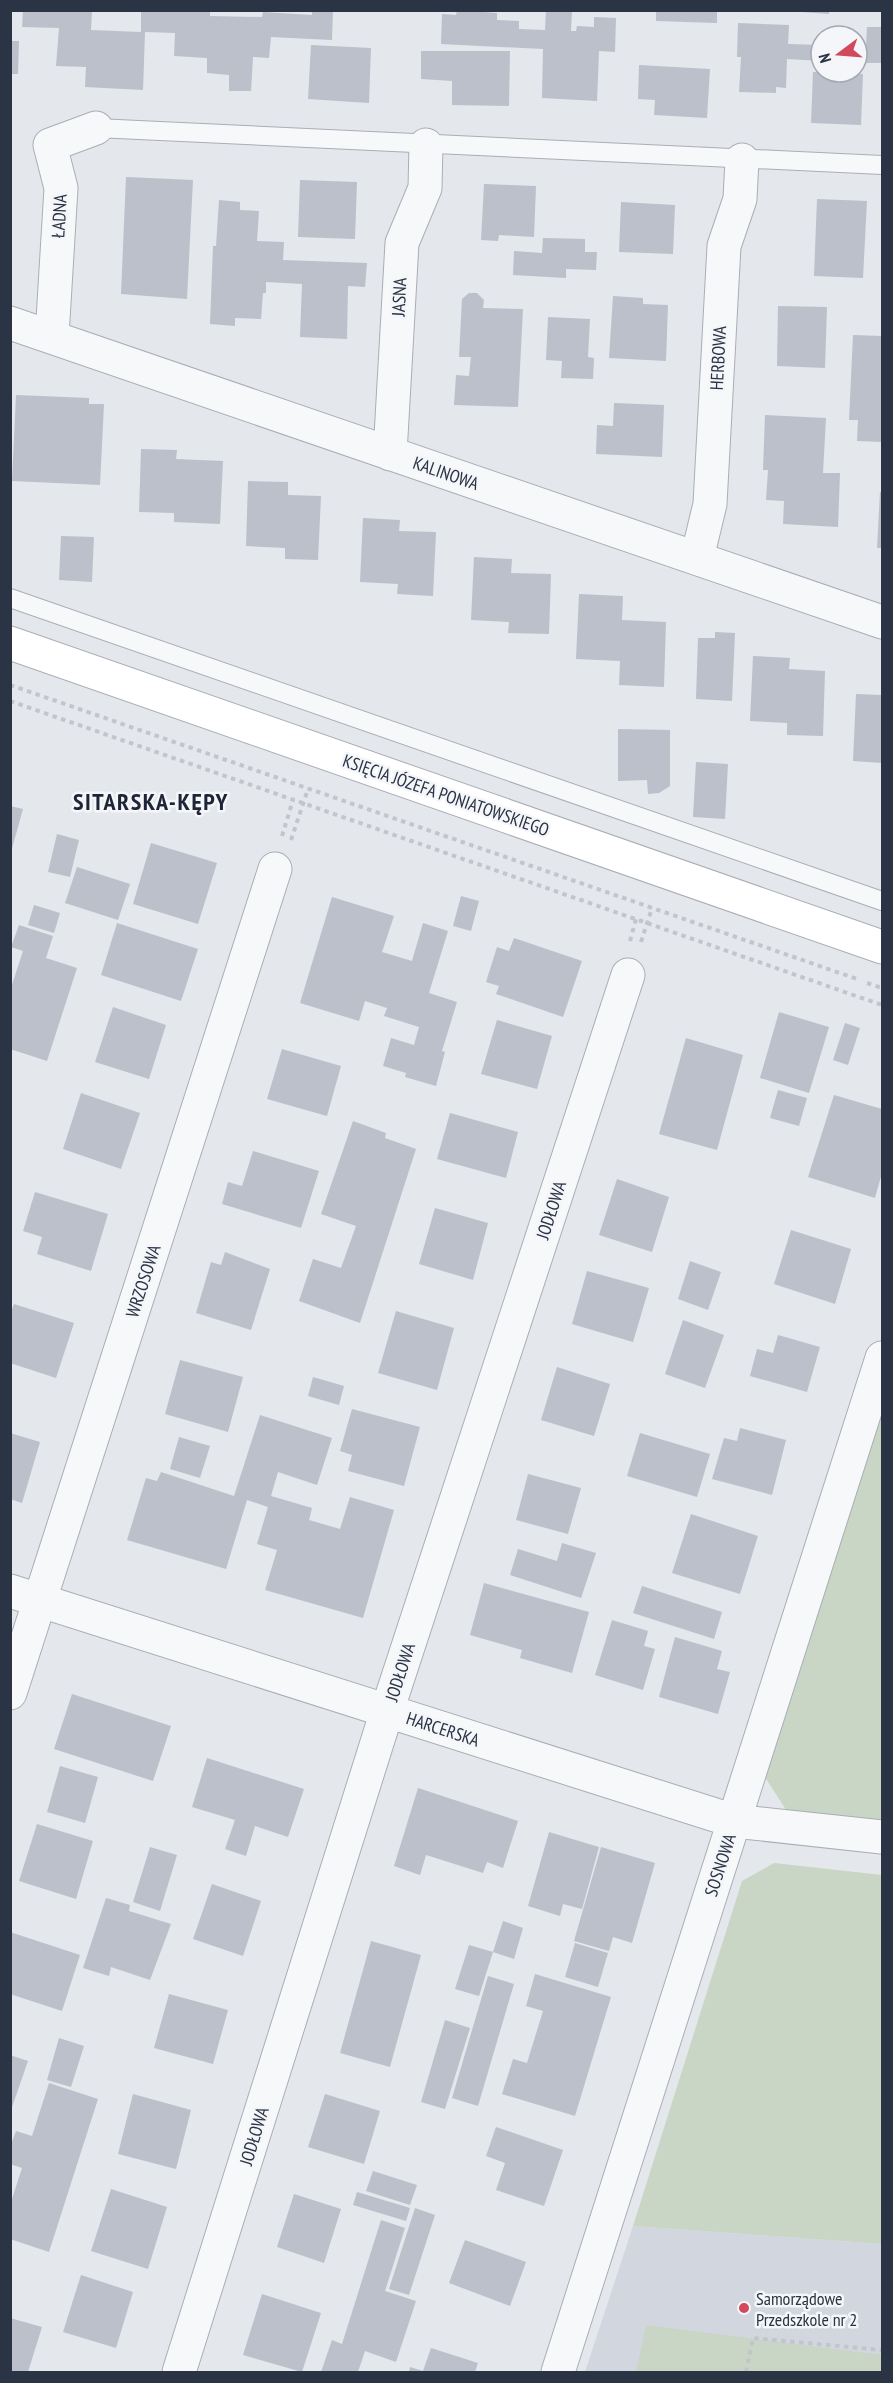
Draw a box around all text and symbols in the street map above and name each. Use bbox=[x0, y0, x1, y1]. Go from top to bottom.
north arrow bbox=[809, 24, 869, 84]
text: N bbox=[814, 51, 835, 65]
street label: ŁADNA bbox=[46, 193, 72, 238]
street label: JASNA bbox=[386, 277, 412, 318]
street label: HERBOWA bbox=[705, 325, 731, 391]
street label: KALINOWA bbox=[410, 451, 482, 495]
street label: KSIĘCIA JÓZEFA PONIATOWSKIEGO bbox=[340, 749, 552, 841]
district label: SITARSKA-KĘPY bbox=[73, 786, 229, 817]
street label: JODŁOWA bbox=[530, 1177, 571, 1243]
street label: WRZOSOWA bbox=[120, 1241, 166, 1320]
street label: JODŁOWA bbox=[379, 1639, 420, 1705]
street label: HARCERSKA bbox=[404, 1706, 483, 1752]
street label: SOSNOWA bbox=[699, 1830, 741, 1899]
street label: JODŁOWA bbox=[234, 2104, 274, 2169]
place label: Samorządowe Przedszkole nr 2 bbox=[756, 2287, 857, 2331]
marker: Samorządowe Przedszkole nr 2 bbox=[737, 2301, 751, 2315]

